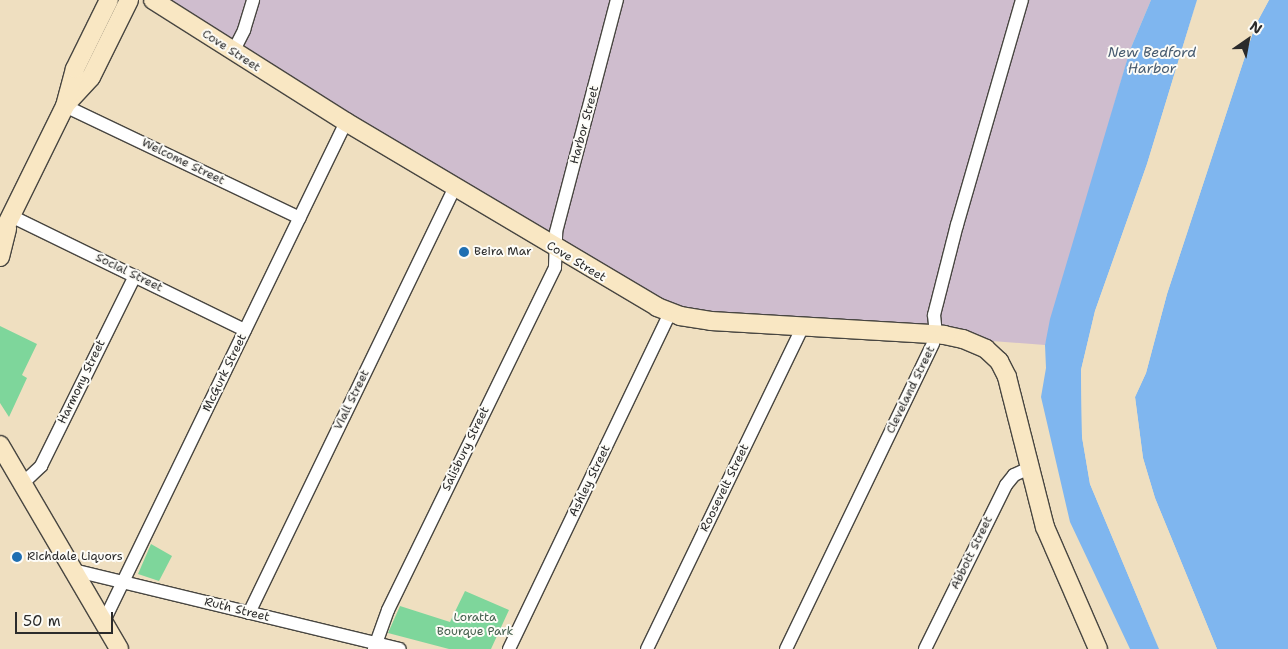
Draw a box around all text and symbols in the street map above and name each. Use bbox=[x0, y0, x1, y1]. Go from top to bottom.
north arrow bbox=[1223, 15, 1273, 65]
text: N bbox=[1247, 17, 1266, 38]
street label: Cove Street bbox=[199, 27, 263, 75]
water label: New Bedford Harbor bbox=[1108, 44, 1196, 76]
street label: Harbor Street bbox=[568, 84, 602, 166]
street label: Welcome Street bbox=[139, 136, 227, 188]
street label: Cove Street bbox=[544, 239, 608, 285]
place label: Beira Mar bbox=[474, 245, 532, 259]
marker: Beira Mar bbox=[458, 246, 470, 258]
street label: Social Street bbox=[93, 251, 165, 295]
street label: McGurk Street bbox=[200, 332, 250, 414]
street label: Harmony Street bbox=[55, 337, 109, 427]
street label: Cleveland Street bbox=[884, 344, 938, 436]
street label: Viall Street bbox=[331, 367, 373, 433]
street label: Salisbury Street bbox=[439, 405, 493, 493]
street label: Roosevelt Street bbox=[698, 442, 752, 534]
street label: Ashley Street bbox=[566, 443, 614, 519]
street label: Abbott Street bbox=[948, 514, 996, 592]
place label: Richdale Liquors bbox=[27, 550, 123, 564]
marker: Richdale Liquors bbox=[11, 551, 23, 563]
street label: Ruth Street bbox=[203, 595, 271, 625]
scale bar bbox=[18, 602, 115, 634]
text: 50 m bbox=[23, 611, 61, 631]
park label: Loratta Bourque Park bbox=[437, 611, 513, 639]

